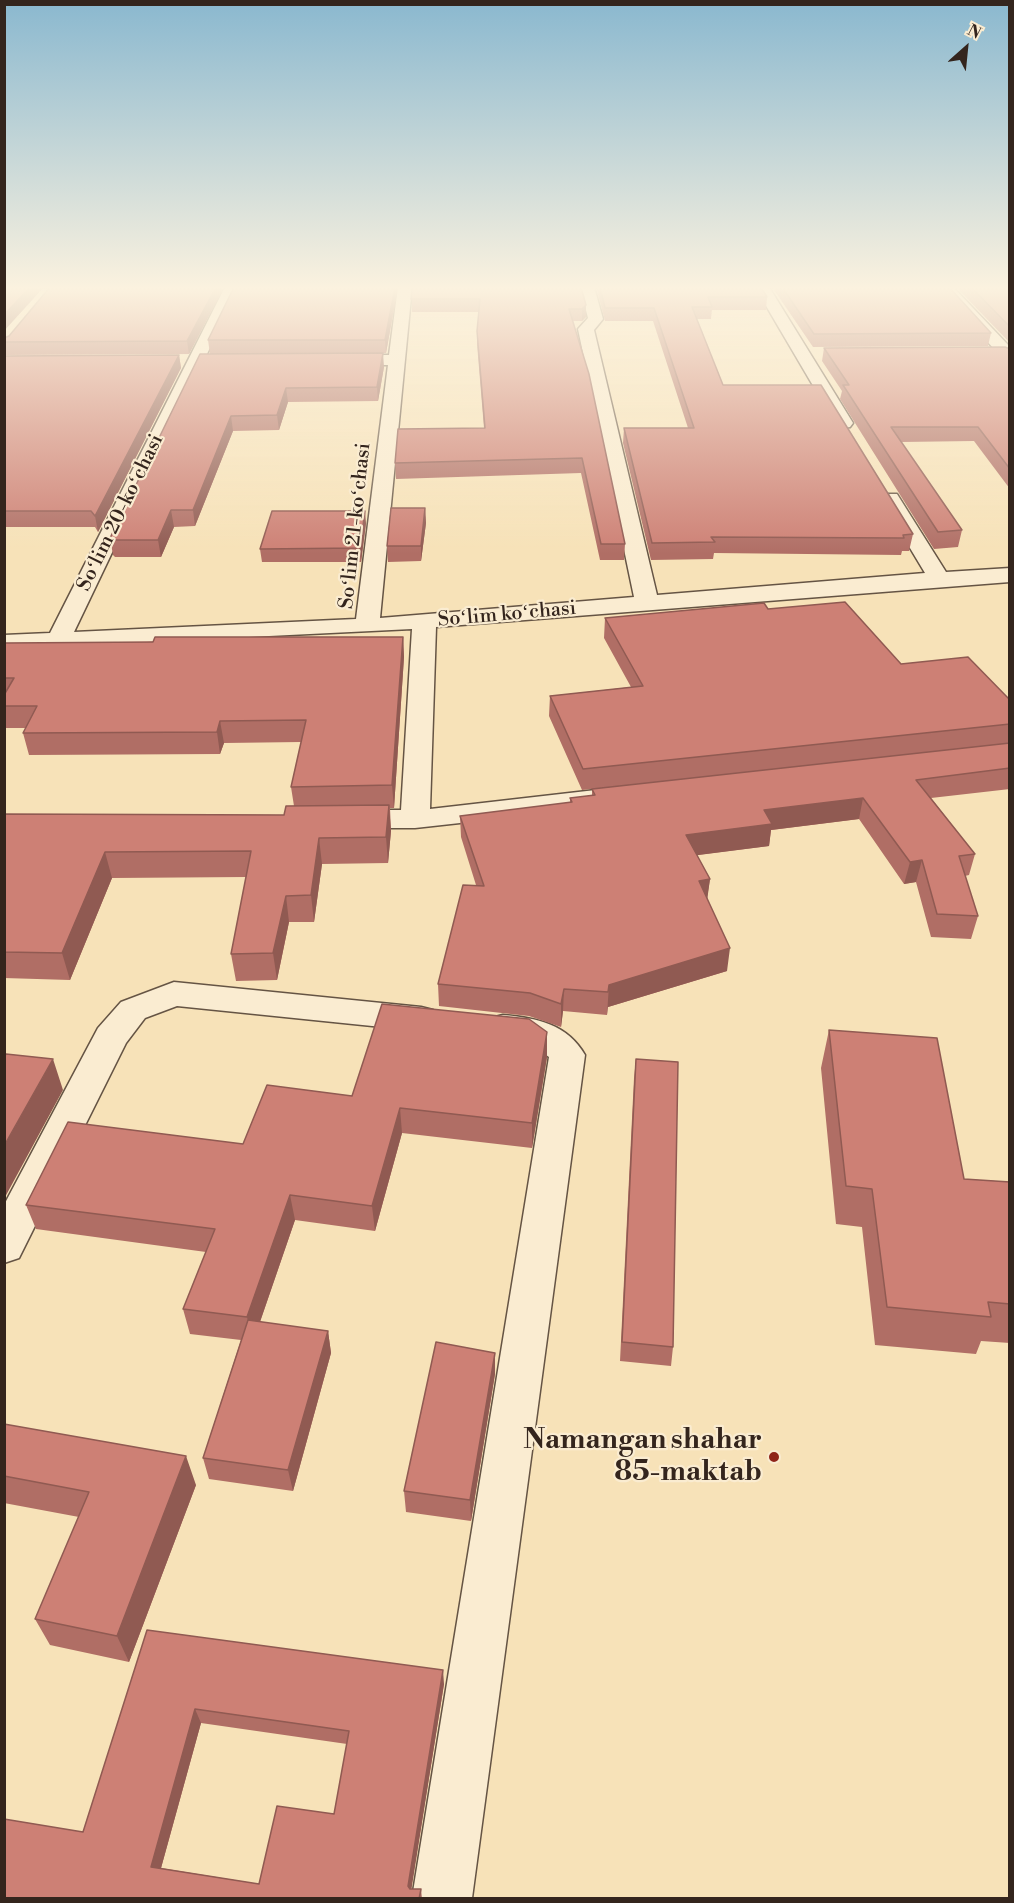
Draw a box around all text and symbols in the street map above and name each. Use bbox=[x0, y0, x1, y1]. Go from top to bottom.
north arrow bbox=[936, 18, 996, 78]
text: N bbox=[964, 20, 984, 44]
street label: Soʻlim 20-koʻchasi bbox=[73, 431, 169, 595]
street label: Soʻlim 21-koʻchasi bbox=[335, 442, 377, 610]
street label: Soʻlim koʻchasi bbox=[437, 597, 577, 633]
place label: Namangan shahar 85-maktab bbox=[523, 1424, 762, 1490]
marker: Namangan shahar 85-maktab bbox=[767, 1450, 781, 1464]

